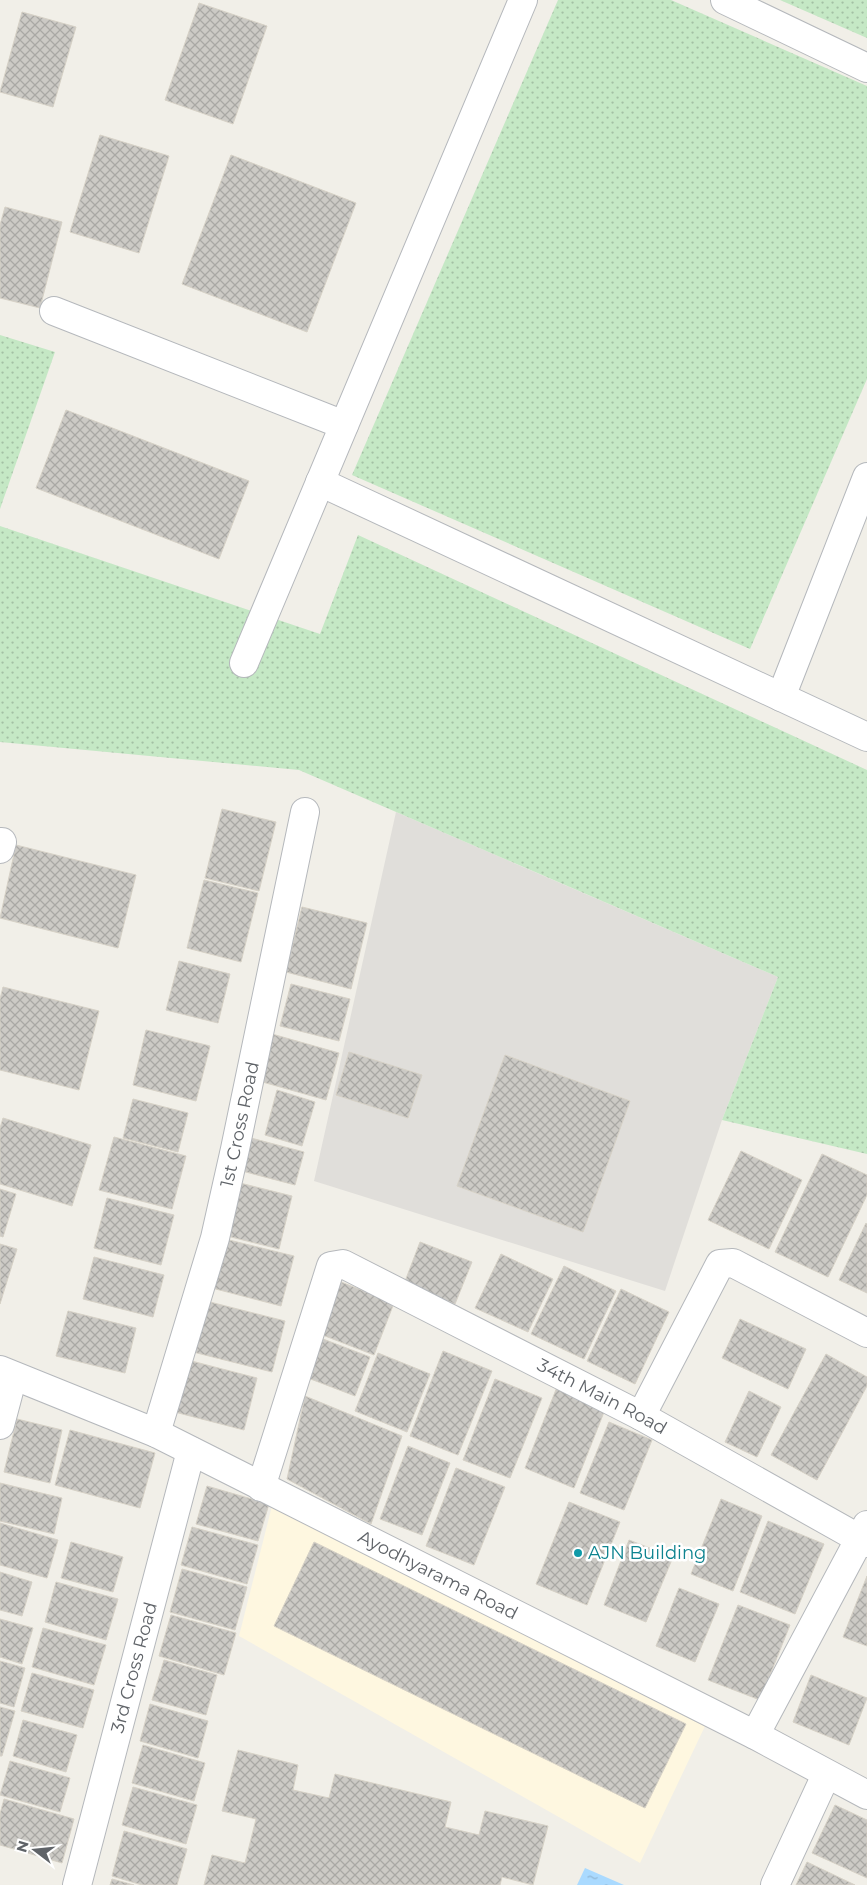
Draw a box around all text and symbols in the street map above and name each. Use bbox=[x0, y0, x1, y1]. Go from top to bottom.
street label: 1st Cross Road bbox=[216, 1060, 264, 1189]
street label: 34th Main Road bbox=[534, 1354, 671, 1439]
street label: Ayodhyarama Road bbox=[354, 1526, 522, 1625]
place label: AJN Building bbox=[588, 1542, 706, 1564]
marker: AJN Building bbox=[572, 1547, 584, 1559]
street label: 3rd Cross Road bbox=[106, 1600, 162, 1735]
north arrow bbox=[10, 1825, 60, 1875]
text: N bbox=[12, 1838, 33, 1854]

